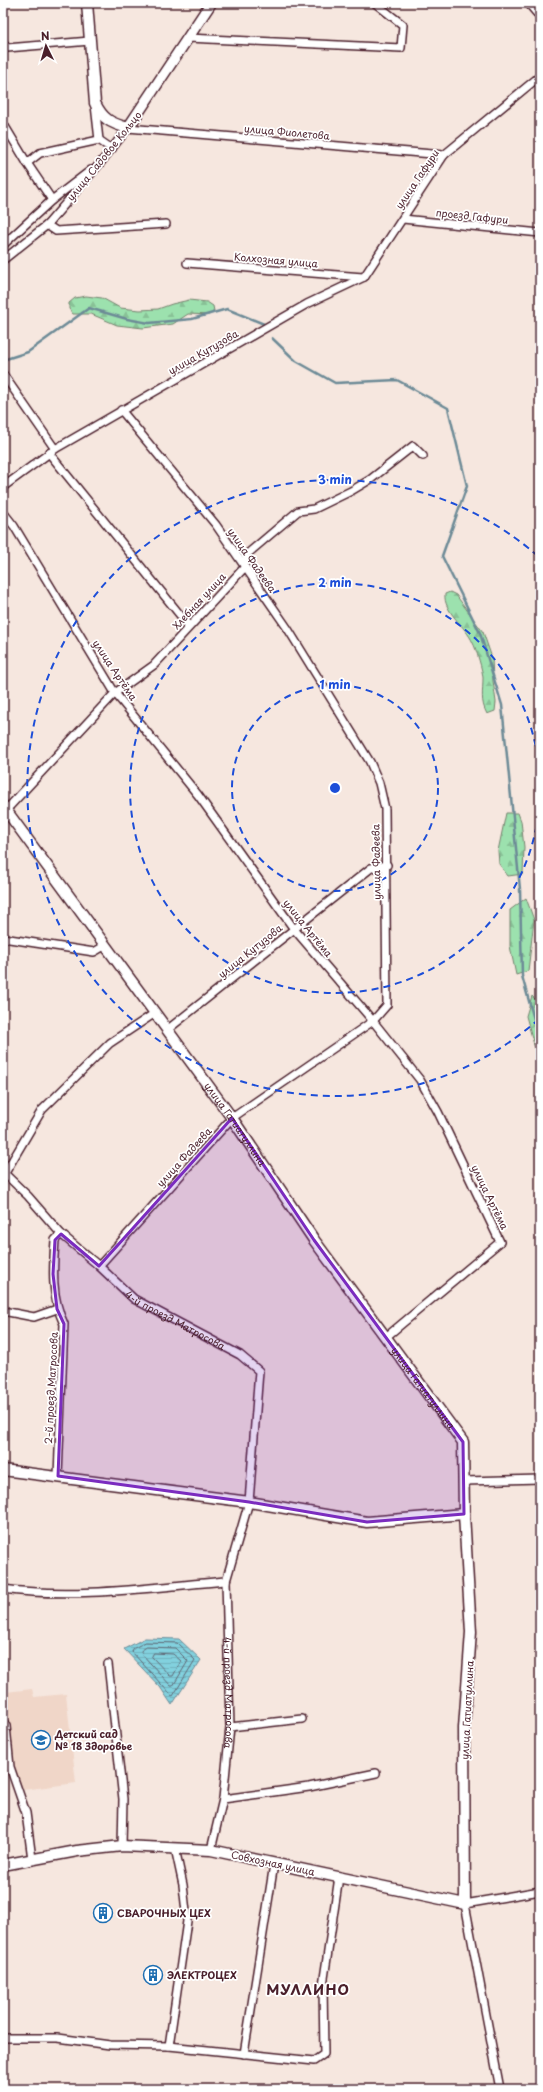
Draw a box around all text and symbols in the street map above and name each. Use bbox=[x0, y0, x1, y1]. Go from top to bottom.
north arrow bbox=[26, 26, 66, 66]
text: N bbox=[40, 27, 50, 44]
street label: улица Садовое Кольцо bbox=[63, 107, 145, 204]
street label: улица Фиолетова bbox=[244, 120, 331, 143]
street label: улица Гафури bbox=[391, 146, 442, 212]
street label: проезд Гафури bbox=[435, 204, 509, 227]
street label: Колхозная улица bbox=[234, 248, 319, 271]
street label: улица Кутузова bbox=[165, 325, 242, 379]
text: 3 min bbox=[318, 470, 352, 488]
street label: улица Фадеева bbox=[225, 524, 281, 596]
street label: Хлебная улица bbox=[168, 568, 229, 632]
text: 2 min bbox=[318, 573, 352, 591]
street label: улица Артёма bbox=[89, 636, 142, 704]
text: 1 min bbox=[319, 675, 351, 693]
centre of rings bbox=[328, 781, 342, 795]
street label: улица Фадеева bbox=[367, 823, 384, 900]
street label: улица Артёма bbox=[280, 895, 337, 961]
street label: улица Кутузова bbox=[214, 920, 286, 982]
street label: улица Гатиатуллина bbox=[201, 1079, 271, 1169]
street label: улица Фадеева bbox=[153, 1123, 215, 1190]
street label: улица Артёма bbox=[468, 1162, 513, 1233]
street label: 4-й проезд Матросова bbox=[122, 1286, 229, 1353]
street label: 2-й проезд Матросова bbox=[40, 1331, 61, 1444]
street label: улица Гатиатуллина bbox=[388, 1343, 460, 1433]
street label: 4-й проезд Матросова bbox=[221, 1637, 238, 1750]
street label: улица Гатиатуллина bbox=[456, 1659, 477, 1760]
place label: Детский сад № 18 Здоровье bbox=[54, 1726, 133, 1753]
school or university icon: Детский сад № 18 Здоровье bbox=[30, 1729, 52, 1751]
street label: Совхозная улица bbox=[230, 1846, 317, 1879]
building icon: СВАРОЧНЫХ ЦЕХ bbox=[92, 1902, 114, 1924]
place label: СВАРОЧНЫХ ЦЕХ bbox=[117, 1905, 211, 1920]
building icon: ЭЛЕКТРОЦЕХ bbox=[142, 1964, 164, 1986]
place label: ЭЛЕКТРОЦЕХ bbox=[167, 1967, 237, 1982]
district label: МУЛЛИНО bbox=[266, 1979, 350, 2000]

